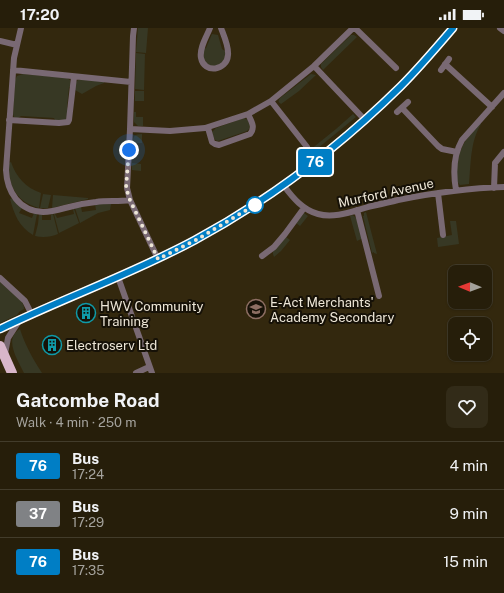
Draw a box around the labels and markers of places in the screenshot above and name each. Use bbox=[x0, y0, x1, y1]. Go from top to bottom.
unlabelled marker bbox=[246, 196, 264, 214]
place label: E-Act Merchants' Academy Secondary bbox=[270, 295, 395, 325]
school or university icon: E-Act Merchants' Academy Secondary bbox=[245, 298, 267, 320]
place label: HWV Community Training bbox=[100, 299, 204, 329]
building icon: HWV Community Training bbox=[75, 302, 97, 324]
building icon: Electroserv Ltd bbox=[41, 334, 63, 356]
place label: Electroserv Ltd bbox=[66, 338, 157, 353]

